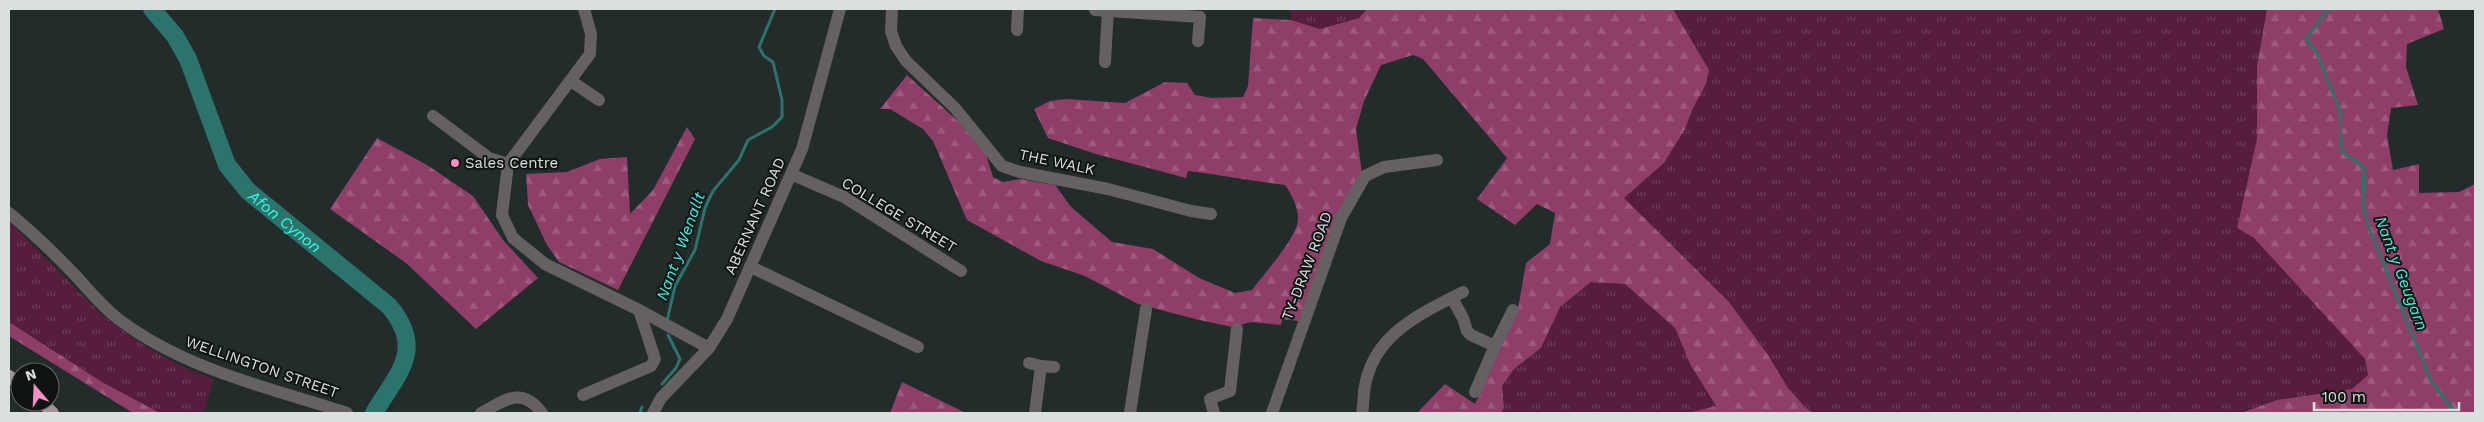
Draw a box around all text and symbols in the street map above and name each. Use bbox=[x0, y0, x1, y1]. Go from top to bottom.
street label: THE WALK bbox=[1018, 145, 1097, 179]
place label: Sales Centre bbox=[465, 154, 558, 172]
street label: ABERNANT ROAD bbox=[721, 155, 789, 277]
marker: Sales Centre bbox=[449, 157, 461, 169]
street label: COLLEGE STREET bbox=[838, 174, 960, 256]
water label: Afon Cynon bbox=[244, 186, 325, 257]
water label: Nant y Wenallt bbox=[652, 189, 709, 303]
street label: TY-DRAW ROAD bbox=[1278, 209, 1336, 323]
water label: Nant y Geugarn bbox=[2371, 213, 2432, 333]
street label: WELLINGTON STREET bbox=[183, 332, 341, 402]
north arrow bbox=[10, 362, 60, 412]
text: N bbox=[23, 365, 38, 384]
scale bar bbox=[2314, 380, 2459, 412]
text: 100 m bbox=[2322, 388, 2366, 406]

